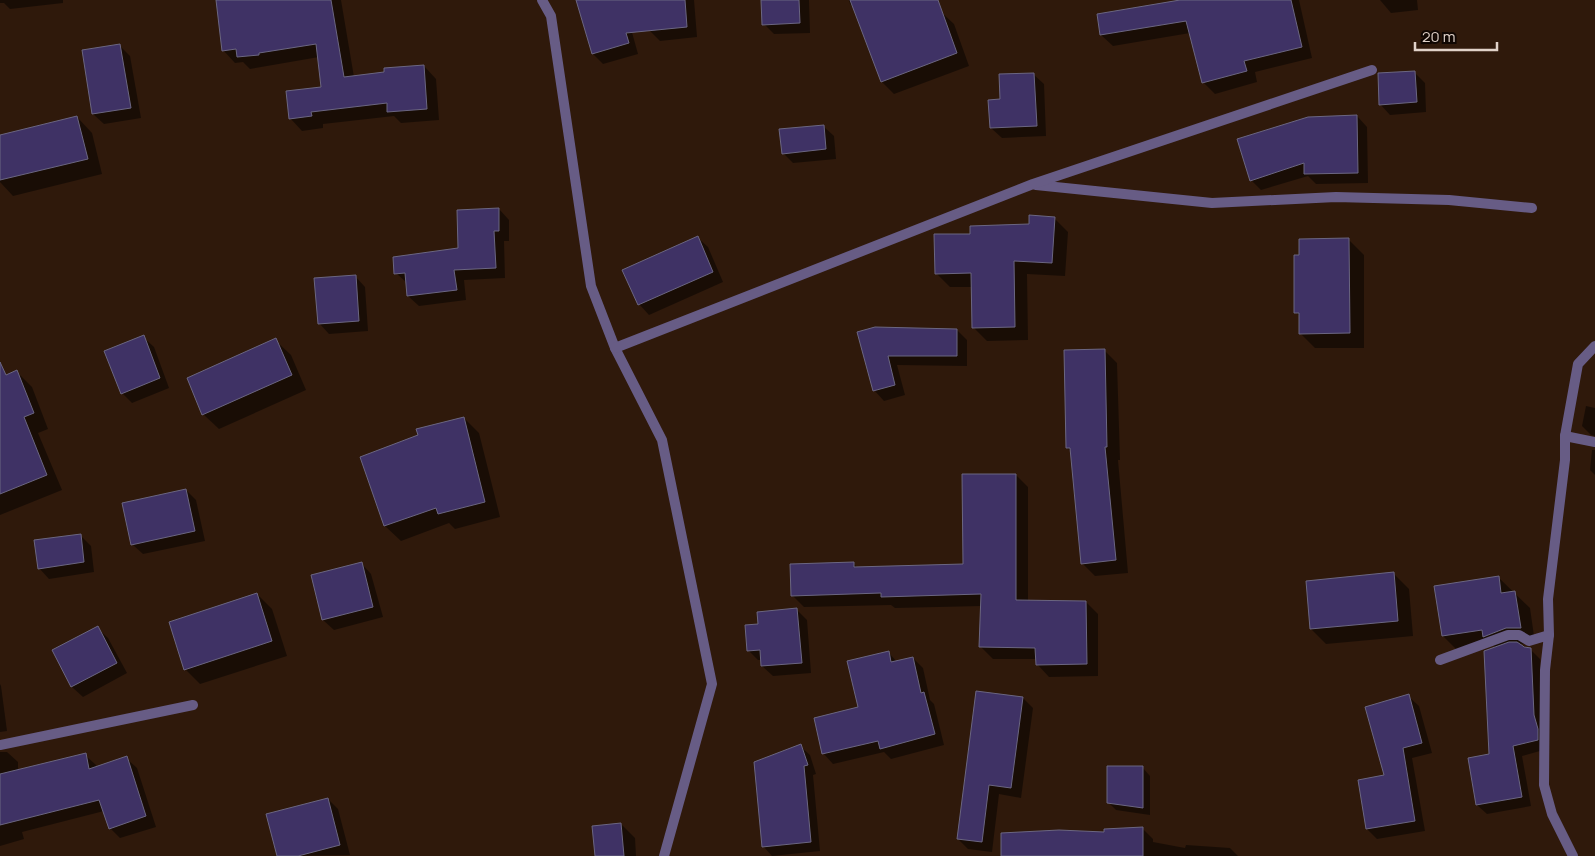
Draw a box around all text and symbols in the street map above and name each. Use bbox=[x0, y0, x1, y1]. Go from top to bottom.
scale bar bbox=[1415, 20, 1498, 52]
text: 20 m bbox=[1422, 26, 1455, 47]

